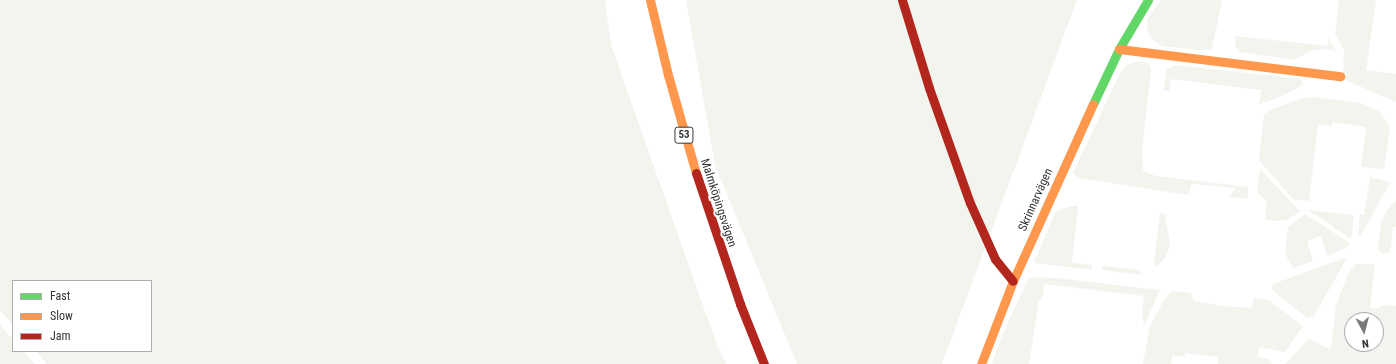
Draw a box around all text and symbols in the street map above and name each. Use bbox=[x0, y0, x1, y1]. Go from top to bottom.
road number: 53 bbox=[674, 126, 694, 144]
street label: Malmköpingsvägen bbox=[697, 157, 739, 249]
street label: Skrinnarvägen bbox=[1016, 166, 1056, 234]
legend bbox=[12, 280, 152, 352]
text: Fast bbox=[50, 289, 70, 303]
text: Slow bbox=[50, 309, 73, 323]
north arrow bbox=[1344, 312, 1384, 352]
text: Jam bbox=[50, 329, 71, 343]
text: N bbox=[1361, 337, 1370, 350]

